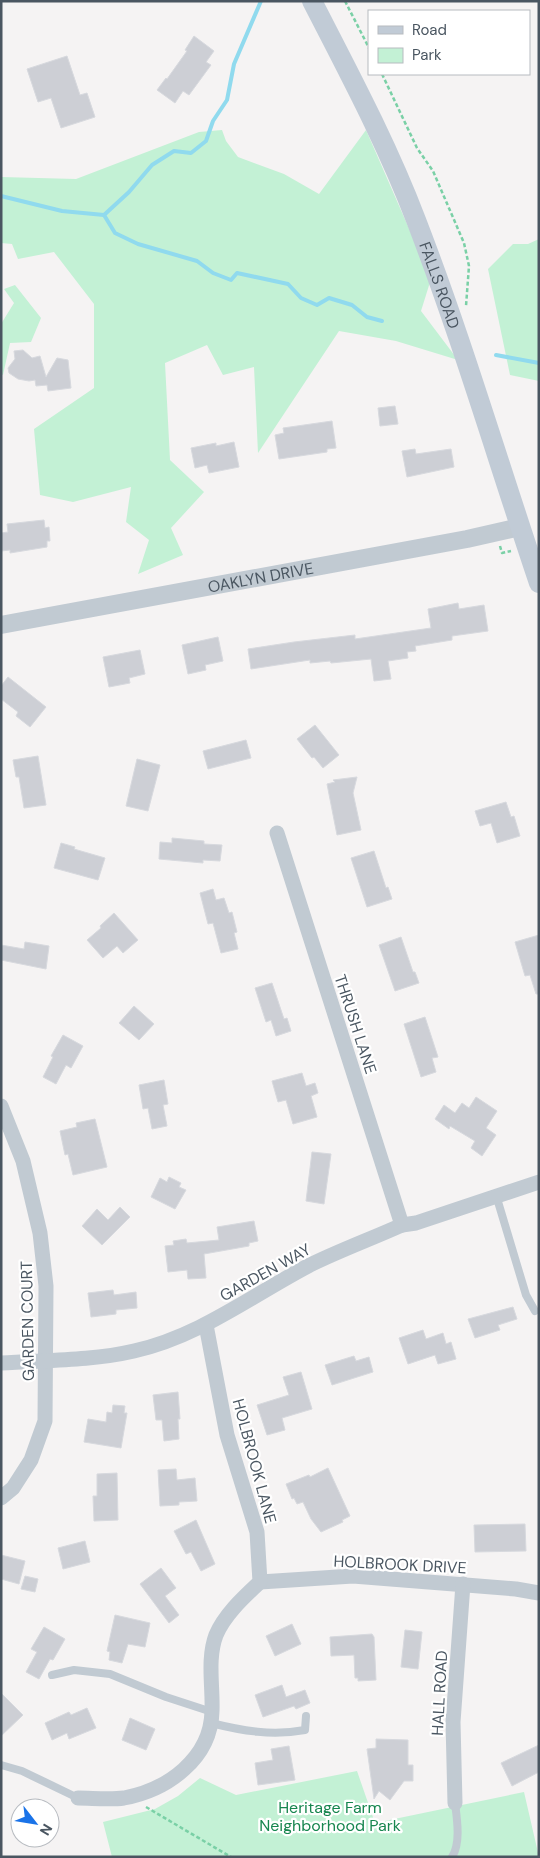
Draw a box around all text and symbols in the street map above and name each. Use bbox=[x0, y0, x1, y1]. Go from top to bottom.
legend bbox=[368, 10, 530, 75]
text: Road bbox=[412, 20, 447, 40]
text: Park bbox=[412, 45, 442, 65]
street label: FALLS ROAD bbox=[414, 239, 465, 332]
street label: OAKLYN DRIVE bbox=[206, 558, 315, 598]
street label: THRUSH LANE bbox=[330, 972, 381, 1077]
street label: GARDEN WAY bbox=[216, 1239, 314, 1306]
street label: GARDEN COURT bbox=[16, 1261, 39, 1381]
street label: HOLBROOK LANE bbox=[228, 1396, 281, 1526]
street label: HOLBROOK DRIVE bbox=[333, 1551, 467, 1578]
street label: HALL ROAD bbox=[427, 1650, 452, 1736]
park label: Heritage Farm Neighborhood Park bbox=[259, 1797, 401, 1836]
north arrow bbox=[10, 1798, 60, 1848]
text: N bbox=[36, 1821, 56, 1839]

